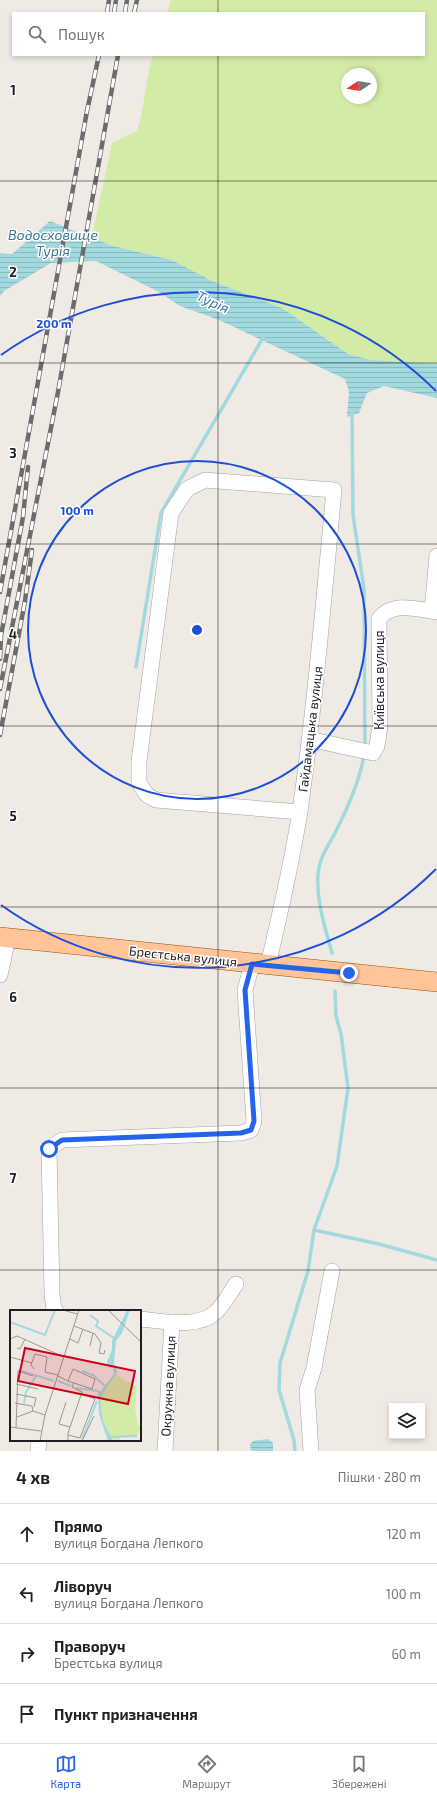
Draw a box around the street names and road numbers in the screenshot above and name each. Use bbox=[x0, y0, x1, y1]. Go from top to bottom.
street label: Київська вулиця bbox=[371, 630, 387, 730]
street label: Гайдамацька вулиця bbox=[294, 665, 326, 793]
street label: Брестська вулиця bbox=[128, 942, 238, 970]
street label: Окружна вулиця bbox=[157, 1335, 179, 1437]

